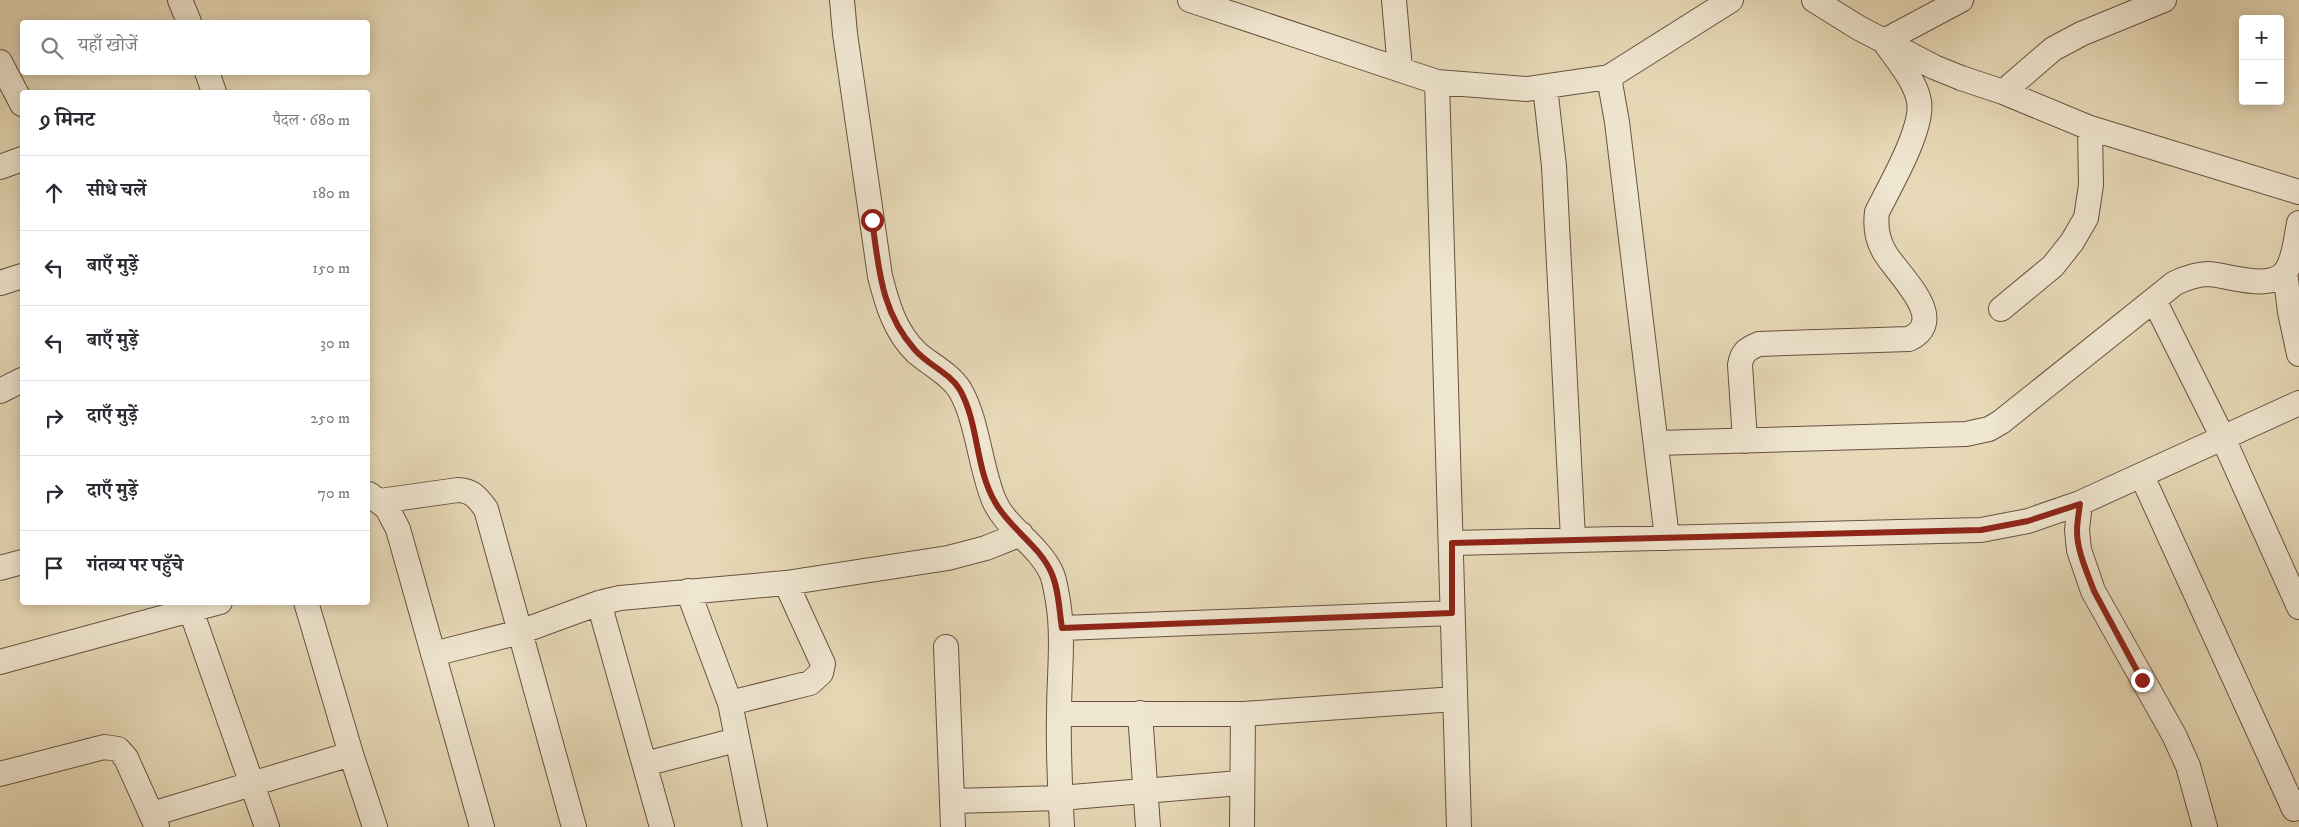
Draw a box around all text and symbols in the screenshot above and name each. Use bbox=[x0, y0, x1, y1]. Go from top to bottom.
map controls bbox=[2239, 15, 2284, 105]
button: + bbox=[2239, 15, 2284, 60]
search box bbox=[20, 20, 370, 75]
icon: search bbox=[38, 34, 66, 62]
text: यहाँ खोजें bbox=[78, 34, 138, 57]
button: − bbox=[2239, 60, 2284, 105]
text: 9 मिनट bbox=[40, 107, 95, 133]
text: पैदल · 680 m bbox=[273, 110, 350, 130]
icon: ahead bbox=[40, 179, 68, 207]
text: सीधे चलें bbox=[87, 179, 146, 202]
text: 180 m bbox=[312, 183, 350, 203]
route start bbox=[861, 209, 884, 232]
icon: left bbox=[40, 254, 68, 282]
text: बाएँ मुड़ें bbox=[87, 254, 138, 277]
text: 150 m bbox=[312, 258, 350, 278]
icon: left bbox=[40, 329, 68, 357]
text: बाएँ मुड़ें bbox=[87, 329, 138, 352]
text: 30 m bbox=[320, 333, 350, 353]
icon: right bbox=[40, 404, 68, 432]
text: दाएँ मुड़ें bbox=[87, 404, 138, 427]
text: 250 m bbox=[310, 408, 350, 428]
icon: right bbox=[40, 479, 68, 507]
text: दाएँ मुड़ें bbox=[87, 479, 138, 502]
text: 70 m bbox=[318, 483, 350, 503]
icon: arrive bbox=[40, 554, 68, 582]
text: गंतव्य पर पहुँचे bbox=[87, 554, 183, 577]
route end bbox=[2131, 669, 2154, 692]

